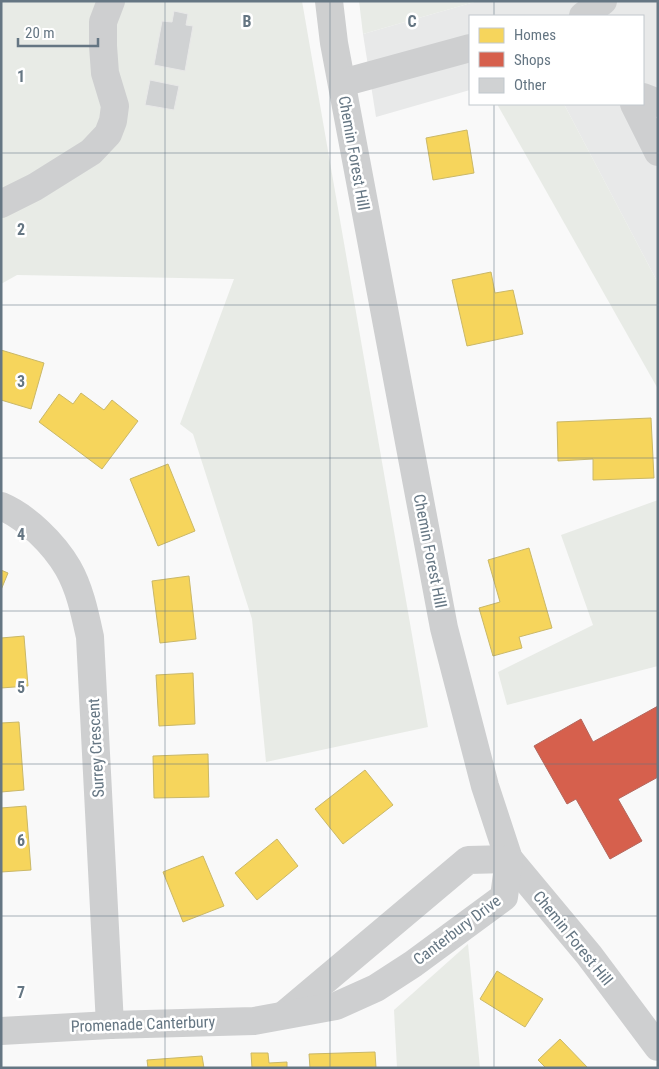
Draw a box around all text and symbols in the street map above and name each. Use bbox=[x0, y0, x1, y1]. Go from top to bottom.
text: B bbox=[243, 12, 252, 31]
text: C bbox=[407, 12, 417, 31]
scale bar bbox=[18, 15, 98, 47]
legend bbox=[469, 15, 644, 105]
text: 20 m bbox=[25, 24, 55, 42]
text: Homes bbox=[514, 26, 556, 44]
text: Shops bbox=[514, 51, 551, 69]
text: 1 bbox=[17, 67, 25, 86]
text: Other bbox=[514, 76, 547, 94]
street label: Chemin Forest Hill bbox=[335, 94, 373, 212]
text: 2 bbox=[17, 220, 25, 239]
text: 3 bbox=[17, 372, 25, 391]
street label: Chemin Forest Hill bbox=[410, 492, 450, 610]
text: 4 bbox=[17, 525, 25, 544]
text: 5 bbox=[17, 678, 25, 697]
street label: Surrey Crescent bbox=[84, 698, 108, 798]
text: 6 bbox=[17, 831, 25, 850]
street label: Chemin Forest Hill bbox=[529, 887, 617, 989]
street label: Canterbury Drive bbox=[410, 891, 504, 969]
text: 7 bbox=[17, 983, 25, 1002]
street label: Promenade Canterbury bbox=[70, 1012, 216, 1036]

